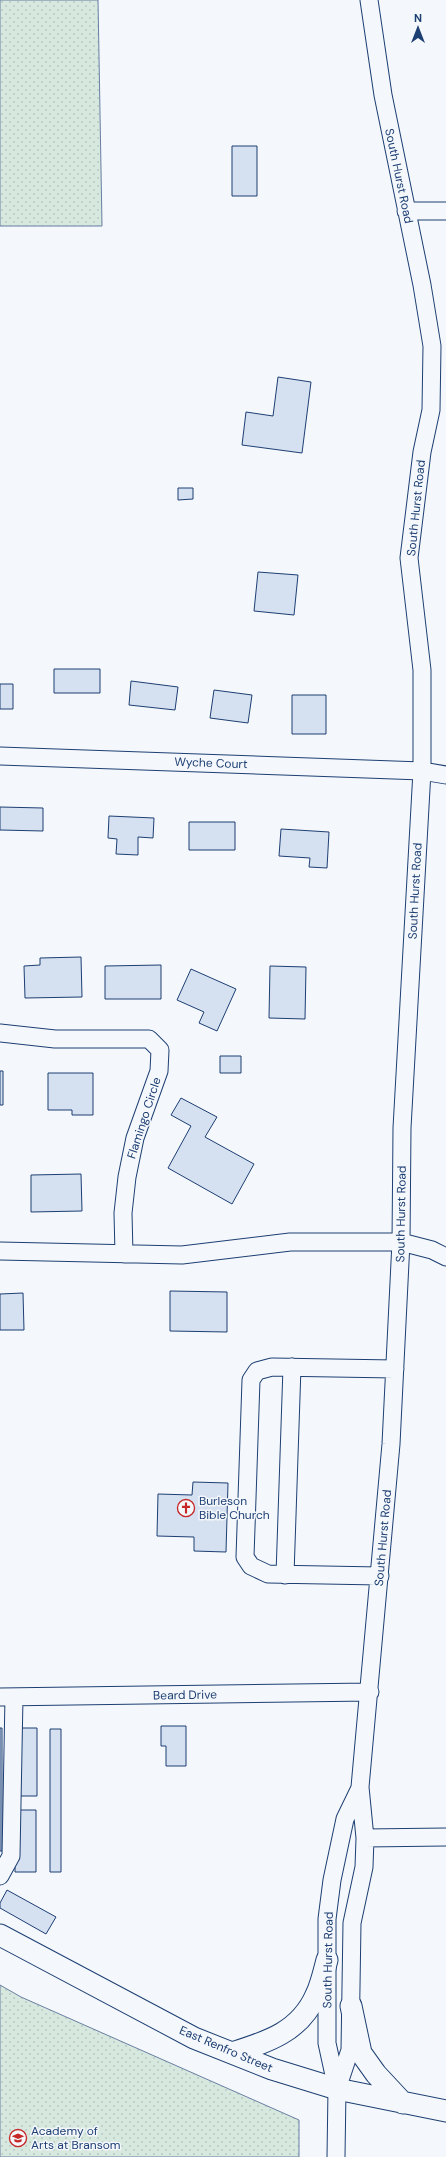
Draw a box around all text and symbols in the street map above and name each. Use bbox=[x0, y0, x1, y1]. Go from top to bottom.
north arrow bbox=[398, 8, 438, 48]
text: N bbox=[414, 11, 422, 25]
street label: South Hurst Road bbox=[381, 127, 417, 225]
street label: South Hurst Road bbox=[403, 459, 429, 557]
street label: Wyche Court bbox=[174, 754, 248, 772]
street label: South Hurst Road bbox=[404, 842, 426, 940]
street label: Flamingo Circle bbox=[123, 1075, 165, 1161]
street label: South Hurst Road bbox=[392, 1165, 410, 1263]
street label: South Hurst Road bbox=[371, 1489, 395, 1587]
place label: Burleson Bible Church bbox=[199, 1493, 270, 1523]
church icon: Burleson Bible Church bbox=[176, 1498, 196, 1518]
street label: Beard Drive bbox=[153, 1686, 217, 1704]
street label: South Hurst Road bbox=[319, 1911, 337, 2009]
street label: East Renfro Street bbox=[177, 2022, 275, 2076]
place label: Academy of Arts at Bransom bbox=[31, 2123, 121, 2153]
school or university icon: Academy of Arts at Bransom bbox=[8, 2128, 28, 2148]

